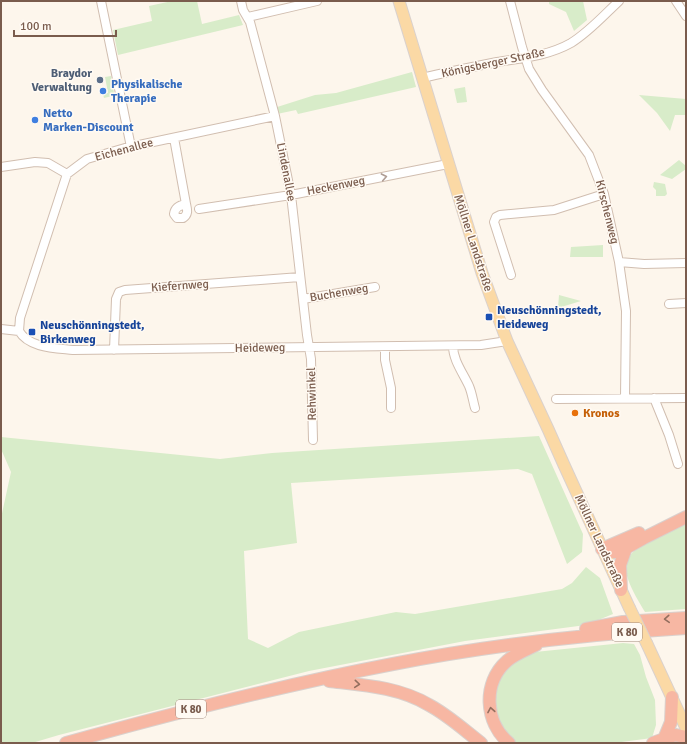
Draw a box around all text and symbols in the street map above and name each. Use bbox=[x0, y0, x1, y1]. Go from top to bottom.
scale bar bbox=[14, 12, 116, 38]
text: 100 m bbox=[20, 19, 52, 34]
street label: Königsberger Straße bbox=[440, 45, 546, 81]
place label: Braydor Verwaltung bbox=[31, 66, 93, 95]
marker: Braydor Verwaltung bbox=[95, 75, 105, 85]
place label: Physikalische Therapie bbox=[111, 77, 183, 106]
marker: Physikalische Therapie bbox=[98, 86, 108, 96]
place label: Netto Marken-Discount bbox=[43, 106, 134, 135]
marker: Netto Marken-Discount bbox=[30, 115, 40, 125]
street label: Eichenallee bbox=[93, 135, 155, 165]
street label: Lindenallee bbox=[273, 141, 299, 203]
street label: Heckenweg bbox=[306, 173, 366, 199]
one-way arrow bbox=[381, 173, 388, 181]
street label: Kirschenweg bbox=[592, 178, 622, 246]
street label: Möllner Landstraße bbox=[450, 193, 496, 293]
street label: Kiefernweg bbox=[151, 276, 209, 296]
street label: Buchenweg bbox=[309, 280, 369, 306]
place label: Neuschönningstedt, Heideweg bbox=[497, 303, 602, 332]
marker: Neuschönningstedt, Heideweg bbox=[484, 312, 494, 322]
place label: Neuschönningstedt, Birkenweg bbox=[40, 318, 145, 347]
marker: Neuschönningstedt, Birkenweg bbox=[27, 327, 37, 337]
street label: Heideweg bbox=[235, 340, 285, 356]
street label: Rehwinkel bbox=[304, 367, 320, 421]
place label: Kronos bbox=[583, 406, 620, 421]
marker: Kronos bbox=[570, 408, 580, 418]
street label: Möllner Landstraße bbox=[571, 492, 627, 590]
one-way arrow bbox=[664, 615, 670, 624]
road number: K 80 bbox=[612, 623, 642, 641]
one-way arrow bbox=[354, 679, 360, 688]
road number: K 80 bbox=[176, 700, 206, 718]
one-way arrow bbox=[487, 707, 495, 713]

